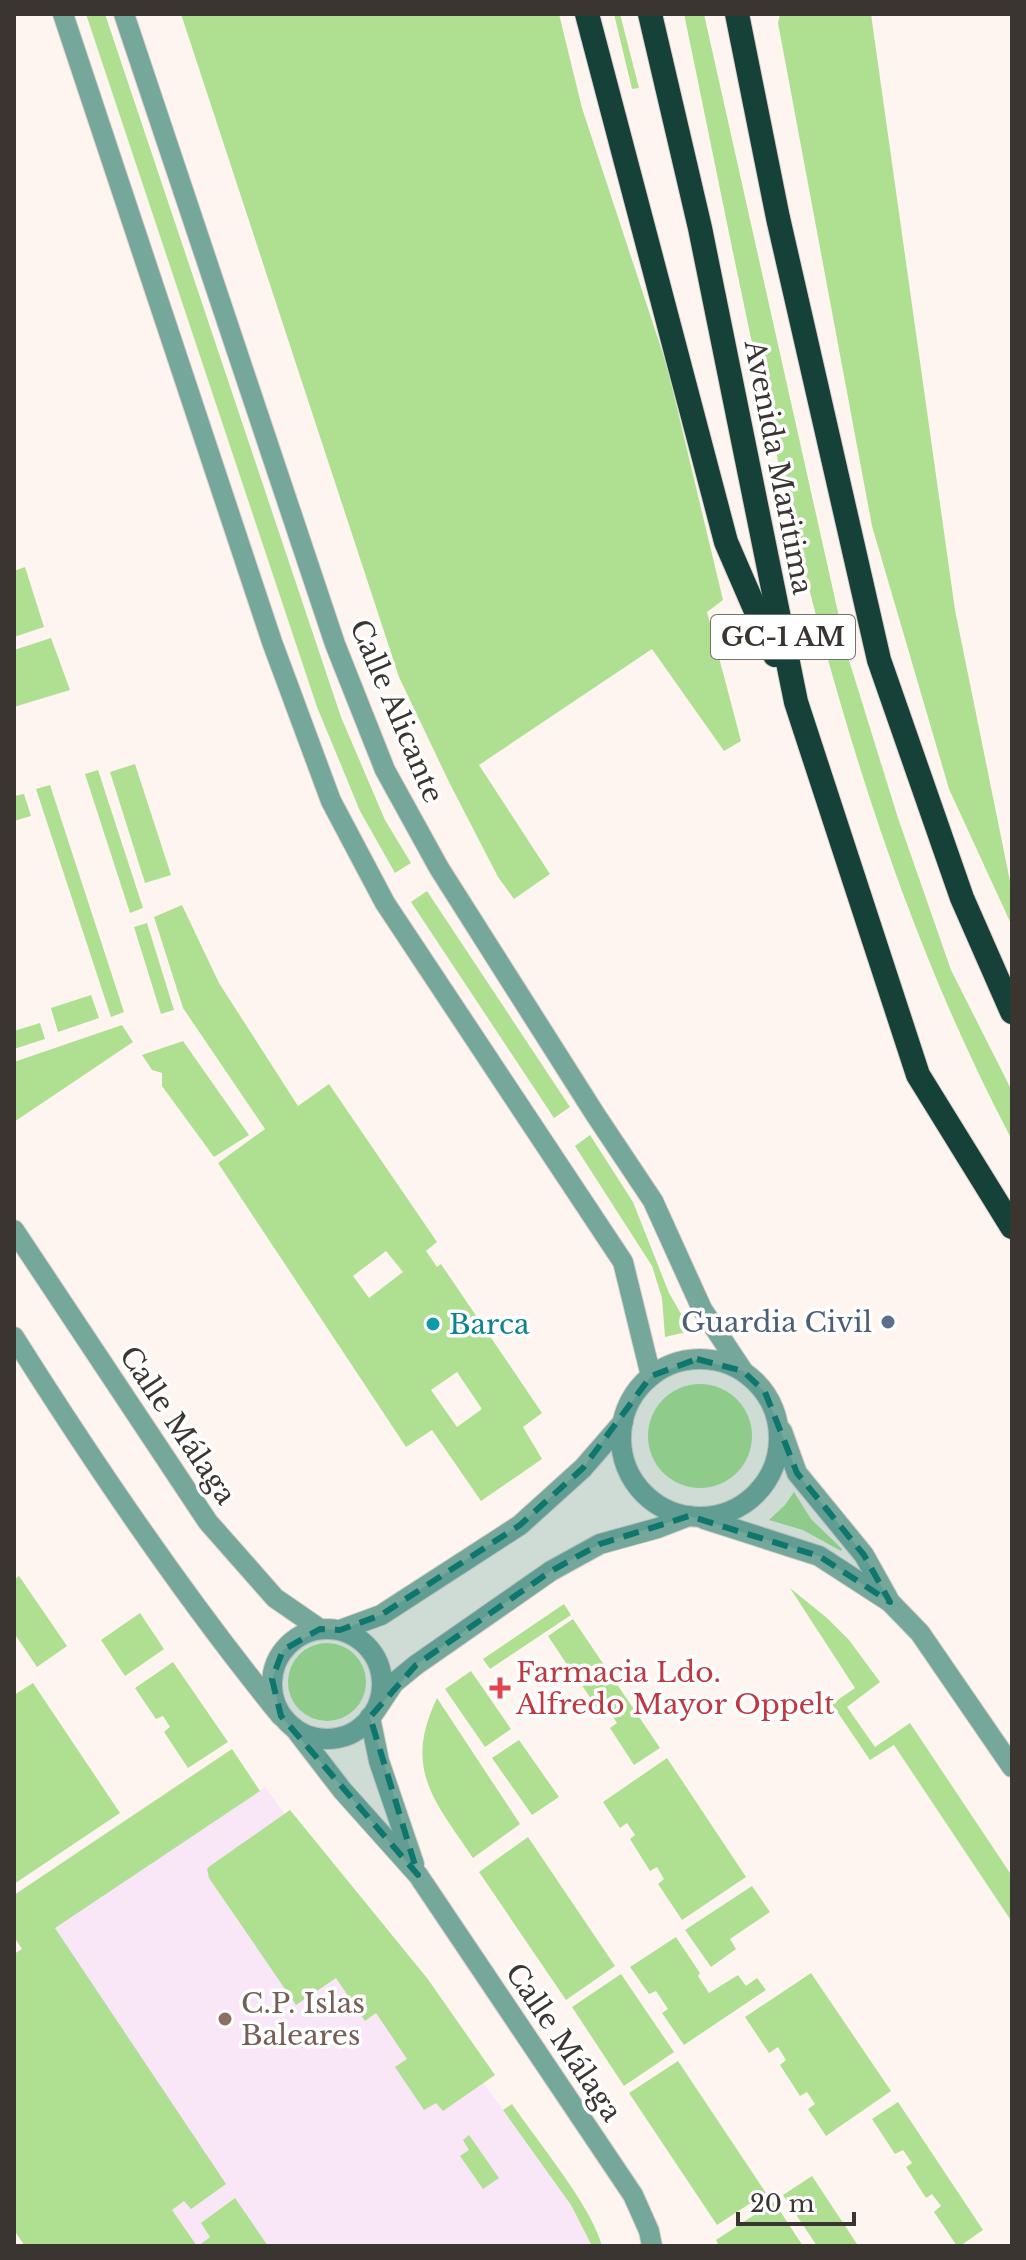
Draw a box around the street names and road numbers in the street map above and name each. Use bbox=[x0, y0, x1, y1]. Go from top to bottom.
street label: Avenida Maritima bbox=[737, 336, 820, 598]
street label: Calle Alicante bbox=[342, 614, 451, 808]
road number: GC-1 AM bbox=[711, 615, 855, 659]
street label: Calle Málaga bbox=[112, 1340, 244, 1511]
street label: Calle Málaga bbox=[498, 1957, 630, 2128]

